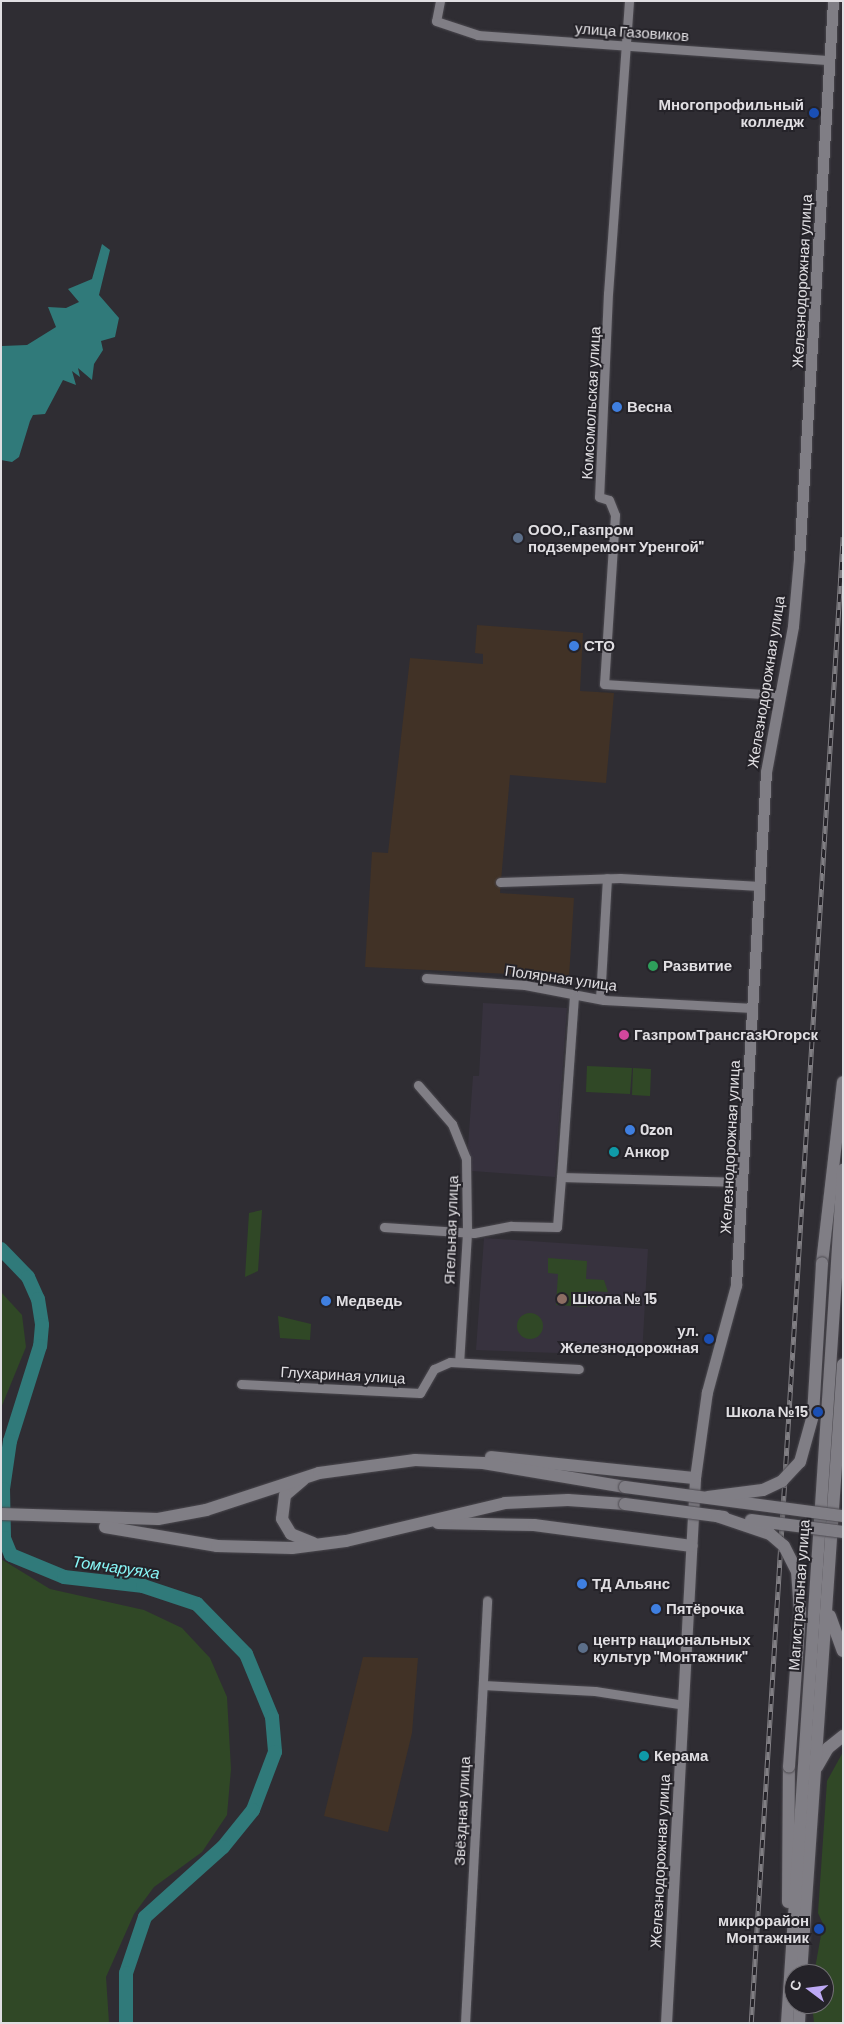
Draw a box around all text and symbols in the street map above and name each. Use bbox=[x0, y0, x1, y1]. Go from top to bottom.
street label: улица Газовиков bbox=[574, 19, 690, 45]
place label: Многопрофильный колледж bbox=[658, 95, 804, 130]
marker: Многопрофильный колледж bbox=[808, 107, 820, 119]
street label: Железнодорожная улица bbox=[788, 194, 816, 368]
street label: Комсомольская улица bbox=[578, 326, 604, 480]
place label: Весна bbox=[627, 398, 672, 416]
marker: Весна bbox=[611, 401, 623, 413]
place label: ООО,,Газпром подземремонт Уренгой'' bbox=[528, 520, 704, 555]
marker: ООО,,Газпром подземремонт Уренгой'' bbox=[512, 532, 524, 544]
street label: Железнодорожная улица bbox=[743, 595, 789, 769]
place label: СТО bbox=[584, 637, 615, 655]
marker: СТО bbox=[568, 640, 580, 652]
place label: Развитие bbox=[663, 957, 732, 975]
marker: Развитие bbox=[647, 960, 659, 972]
street label: Полярная улица bbox=[504, 961, 618, 995]
place label: ГазпромТрансгазЮгорск bbox=[634, 1026, 818, 1044]
marker: ГазпромТрансгазЮгорск bbox=[618, 1029, 630, 1041]
street label: Железнодорожная улица bbox=[716, 1060, 744, 1234]
place label: Ozon bbox=[640, 1121, 673, 1139]
marker: Ozon bbox=[624, 1124, 636, 1136]
place label: Анкор bbox=[624, 1143, 670, 1161]
marker: Анкор bbox=[608, 1146, 620, 1158]
street label: Ягельная улица bbox=[440, 1175, 462, 1285]
place label: Школа № 15 bbox=[572, 1290, 657, 1308]
place label: Медведь bbox=[336, 1292, 402, 1310]
marker: Школа № 15 bbox=[556, 1293, 568, 1305]
marker: Медведь bbox=[320, 1295, 332, 1307]
place label: ул. Железнодорожная bbox=[560, 1321, 699, 1356]
marker: ул. Железнодорожная bbox=[703, 1333, 715, 1345]
street label: Глухариная улица bbox=[280, 1363, 406, 1387]
place label: Школа №15 bbox=[726, 1403, 808, 1421]
marker: Школа №15 bbox=[812, 1406, 824, 1418]
street label: Магистральная улица bbox=[785, 1519, 813, 1671]
water label: Томчаруяха bbox=[71, 1551, 161, 1583]
place label: ТД Альянс bbox=[592, 1575, 670, 1593]
marker: ТД Альянс bbox=[576, 1578, 588, 1590]
place label: Пятёрочка bbox=[666, 1600, 744, 1618]
marker: Пятёрочка bbox=[650, 1603, 662, 1615]
place label: центр национальных культур "Монтажник" bbox=[593, 1630, 751, 1665]
marker: центр национальных культур "Монтажник" bbox=[577, 1642, 589, 1654]
place label: Керама bbox=[654, 1747, 708, 1765]
marker: Керама bbox=[638, 1750, 650, 1762]
street label: Звёздная улица bbox=[450, 1756, 474, 1866]
street label: Железнодорожная улица bbox=[646, 1774, 674, 1948]
place label: микрорайон Монтажник bbox=[718, 1911, 809, 1946]
marker: микрорайон Монтажник bbox=[813, 1923, 825, 1935]
north arrow bbox=[784, 1964, 834, 2014]
text: С bbox=[785, 1978, 805, 1992]

